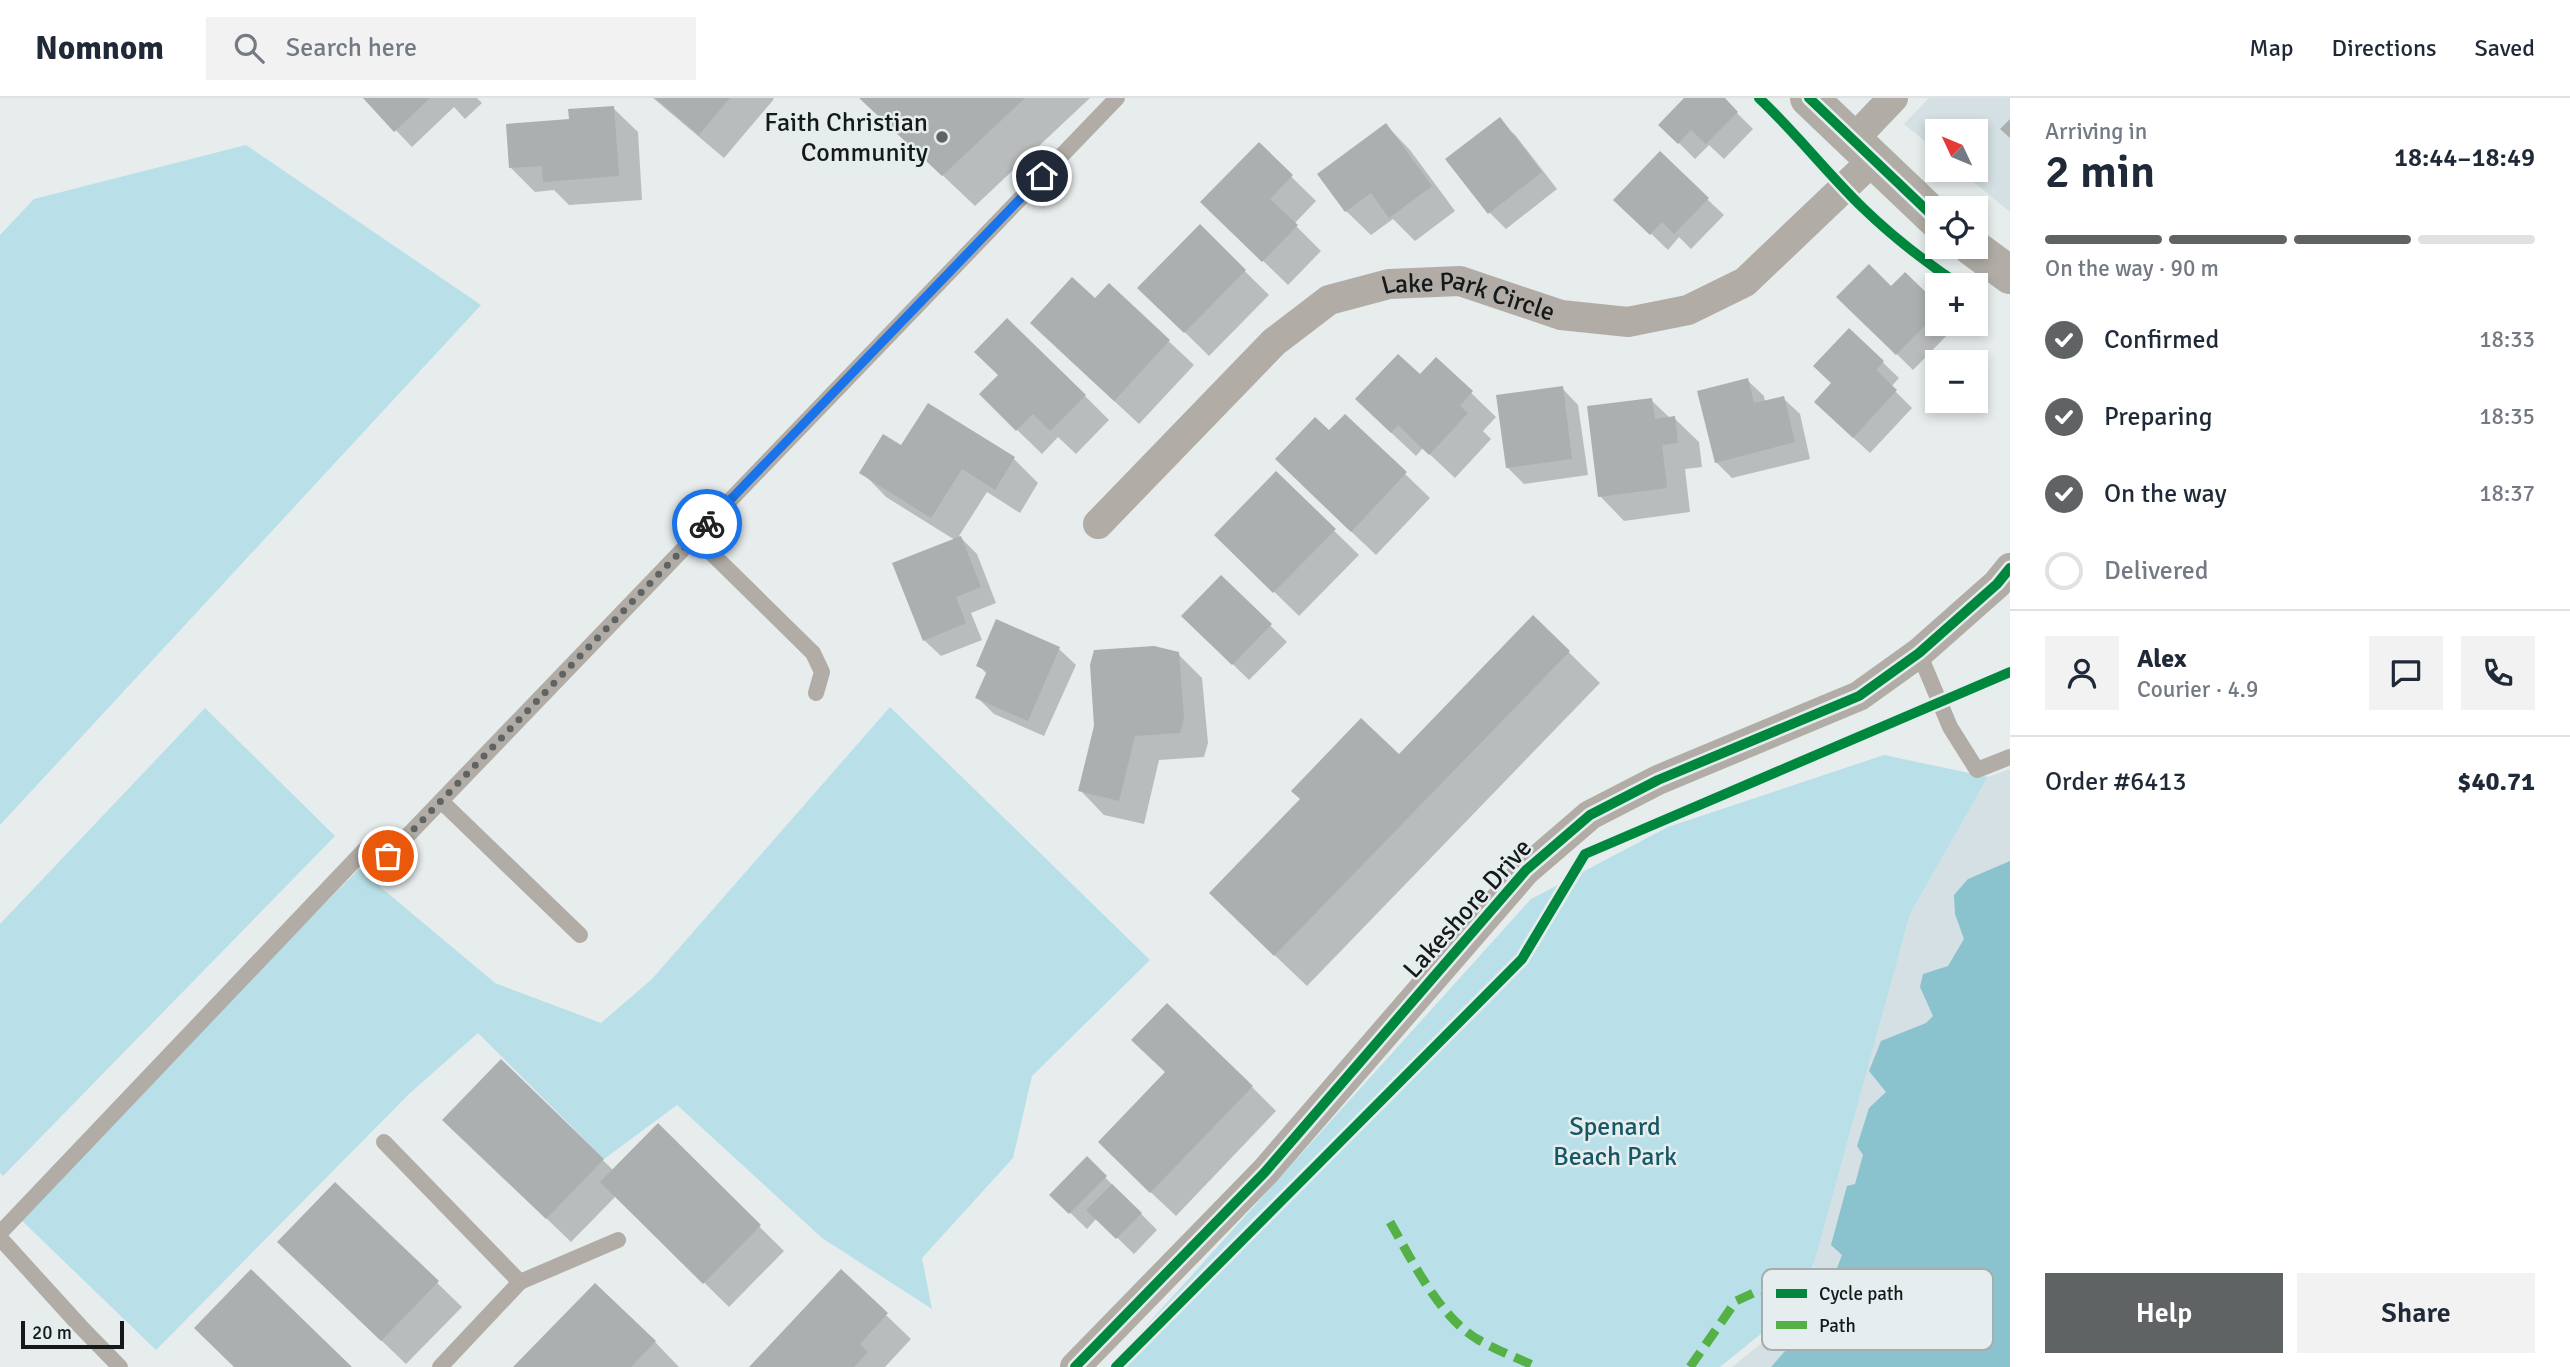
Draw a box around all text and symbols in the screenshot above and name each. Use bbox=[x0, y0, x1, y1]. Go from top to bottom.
search box bbox=[206, 17, 696, 80]
text: Nomnom bbox=[35, 28, 164, 69]
icon: search bbox=[230, 29, 268, 67]
text: Search here bbox=[286, 32, 417, 64]
text: Map bbox=[2249, 33, 2294, 63]
text: Directions bbox=[2332, 33, 2437, 63]
text: Saved bbox=[2475, 33, 2535, 63]
place label: Faith Christian Community bbox=[764, 107, 928, 169]
text: Arriving in bbox=[2045, 117, 2147, 146]
north arrow bbox=[1925, 119, 1988, 182]
map controls bbox=[1925, 119, 1988, 413]
marker: Faith Christian Community bbox=[934, 129, 950, 145]
text: 18:44–18:49 bbox=[2394, 142, 2535, 174]
text: 2 min bbox=[2045, 144, 2155, 200]
pin bbox=[1012, 146, 1072, 206]
icon: home bbox=[1023, 157, 1061, 195]
button: locate bbox=[1925, 196, 1988, 259]
text: On the way · 90 m bbox=[2045, 254, 2219, 283]
street label: Lake Park Circle bbox=[1378, 265, 1559, 329]
button: + bbox=[1925, 273, 1988, 336]
icon: check bbox=[2045, 321, 2083, 359]
text: Confirmed bbox=[2104, 324, 2219, 356]
text: 18:33 bbox=[2479, 325, 2535, 354]
button: − bbox=[1925, 350, 1988, 413]
icon: check bbox=[2045, 398, 2083, 436]
text: Preparing bbox=[2104, 401, 2212, 433]
text: 18:35 bbox=[2479, 402, 2535, 431]
icon: check bbox=[2045, 475, 2083, 513]
text: On the way bbox=[2104, 478, 2227, 510]
text: 18:37 bbox=[2479, 479, 2535, 508]
courier bbox=[672, 489, 742, 559]
icon: bike bbox=[688, 505, 726, 543]
text: Delivered bbox=[2104, 555, 2209, 587]
button: person bbox=[2045, 636, 2119, 710]
button: chat bbox=[2369, 636, 2443, 710]
button: phone bbox=[2461, 636, 2535, 710]
text: Alex bbox=[2137, 643, 2187, 675]
text: Courier · 4.9 bbox=[2137, 675, 2258, 704]
text: Order #6413 bbox=[2045, 766, 2186, 798]
text: $40.71 bbox=[2457, 766, 2535, 798]
pin bbox=[358, 826, 418, 886]
street label: Lakeshore Drive bbox=[1397, 832, 1539, 985]
icon: bag bbox=[369, 837, 407, 875]
park label: Spenard Beach Park bbox=[1553, 1111, 1677, 1173]
legend bbox=[1762, 1269, 1993, 1350]
button: Help bbox=[2045, 1273, 2283, 1353]
button: Share bbox=[2297, 1273, 2535, 1353]
text: Cycle path bbox=[1819, 1282, 1904, 1306]
text: Path bbox=[1819, 1314, 1856, 1338]
scale bar bbox=[21, 1318, 124, 1350]
text: 20 m bbox=[32, 1321, 72, 1345]

